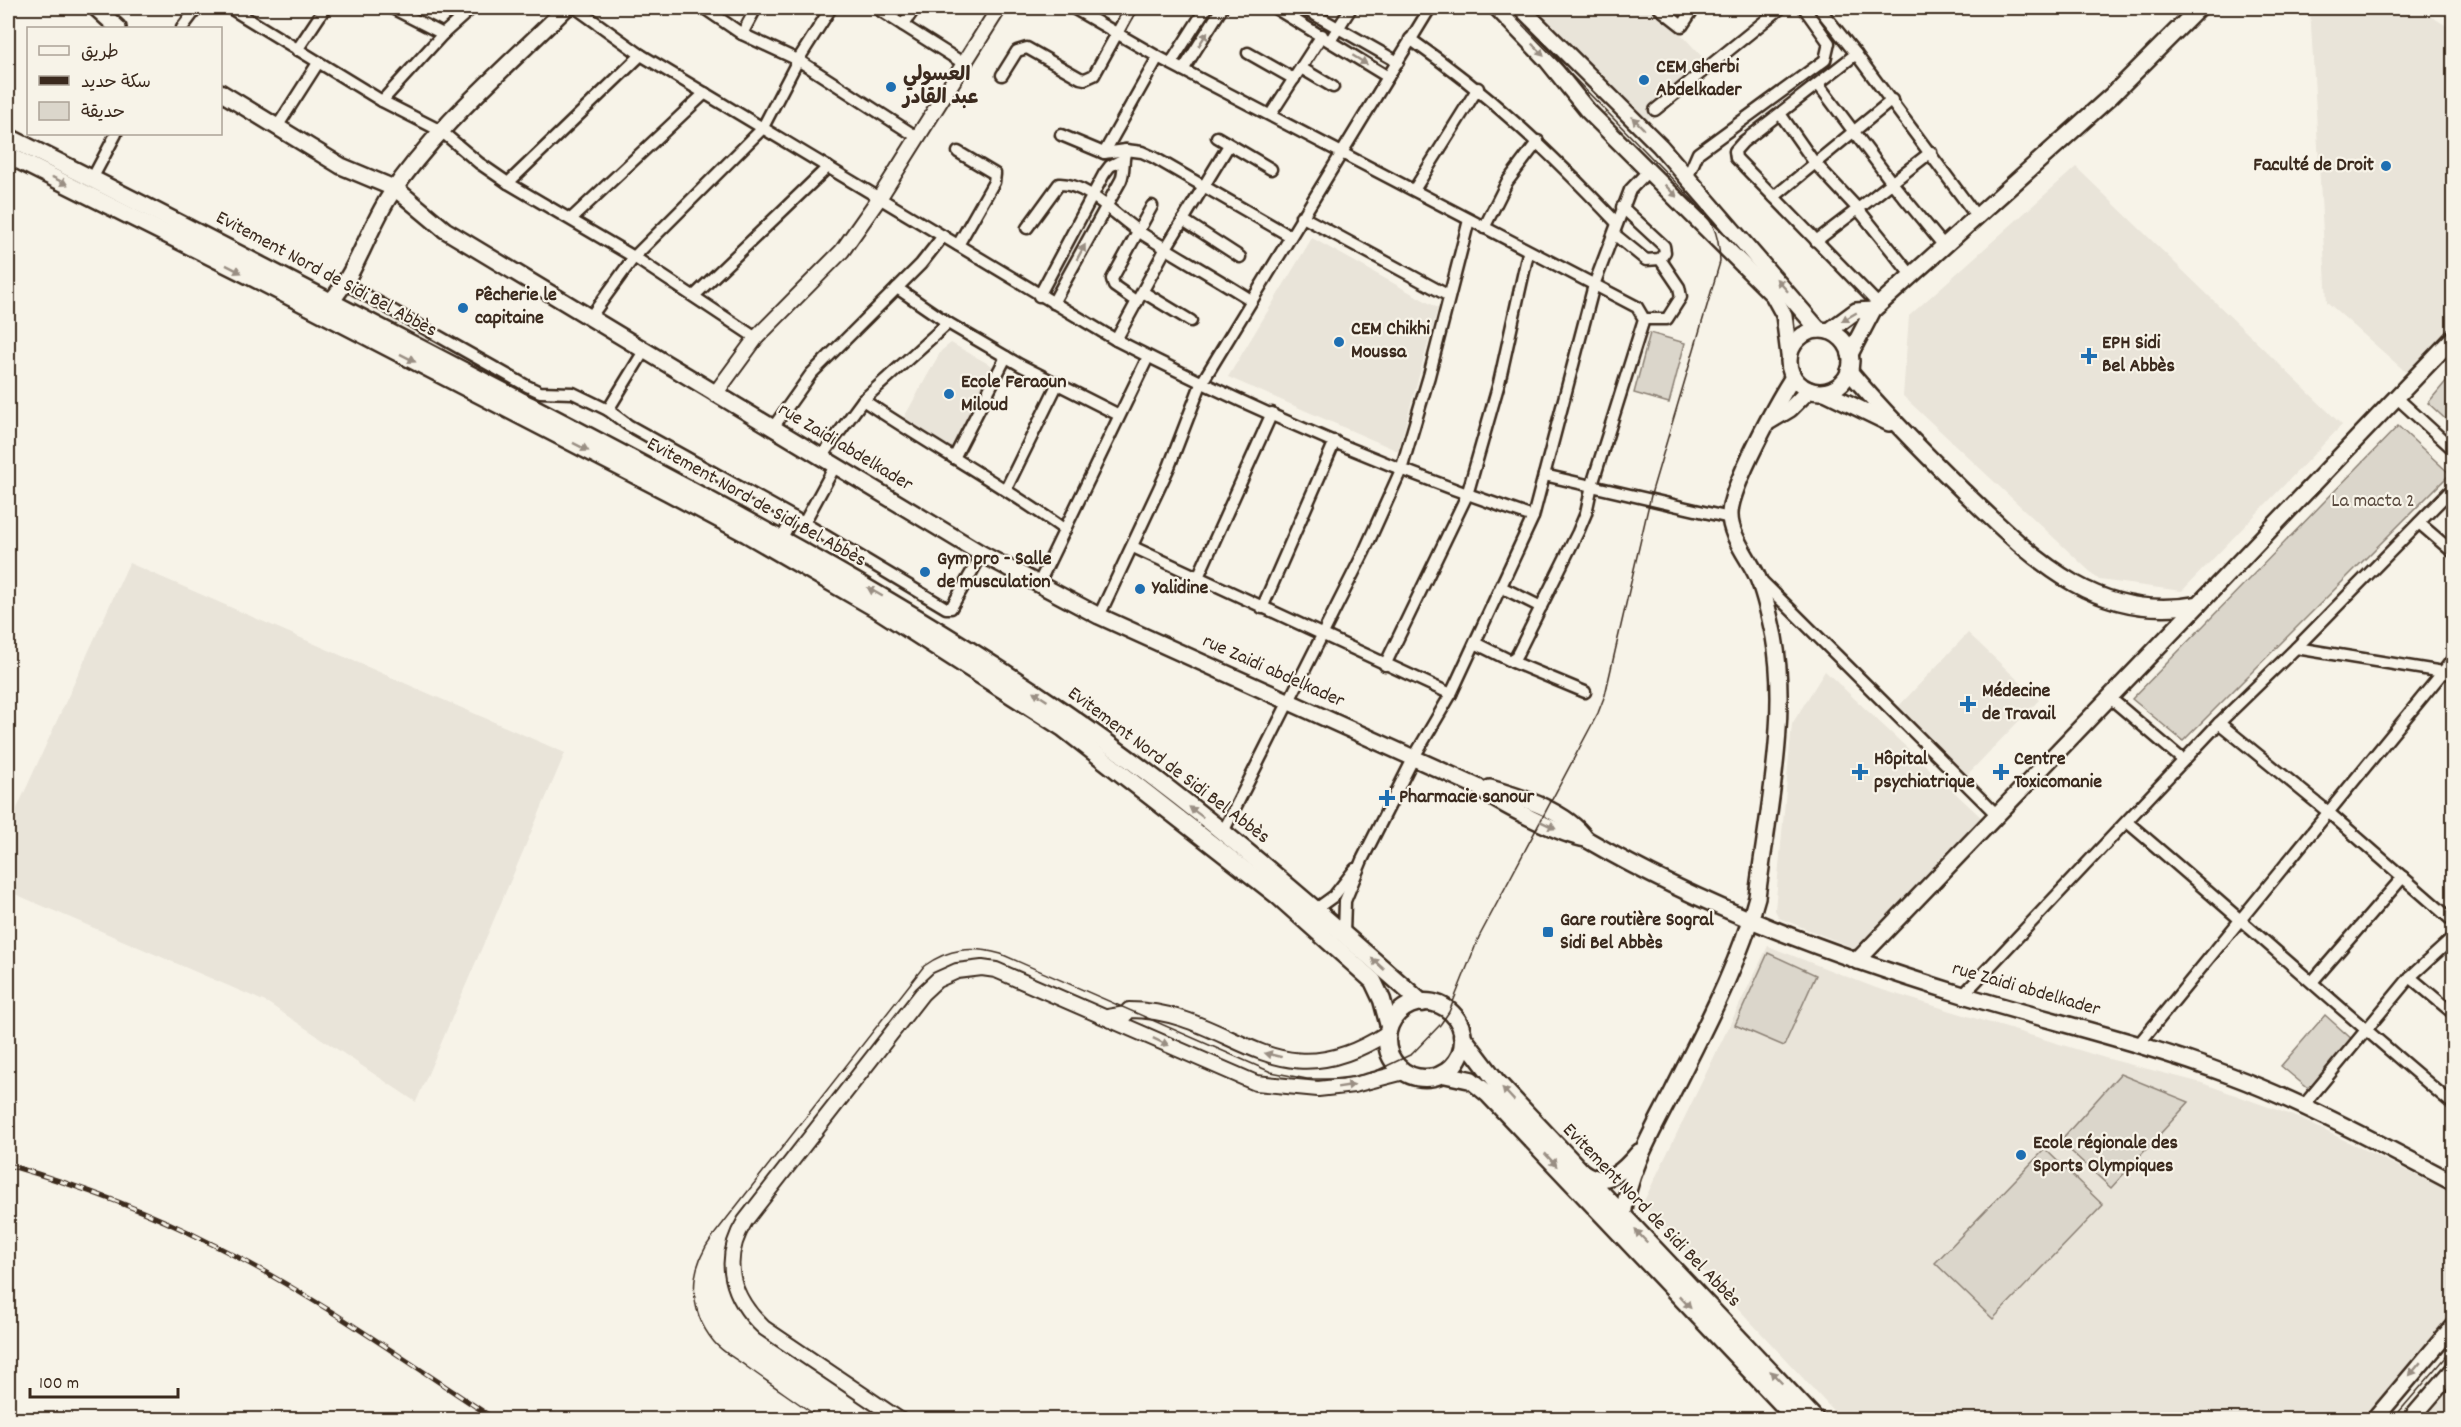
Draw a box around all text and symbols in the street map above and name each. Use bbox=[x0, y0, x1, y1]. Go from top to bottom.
legend bbox=[27, 27, 222, 135]
one-way arrow bbox=[1197, 31, 1208, 47]
text: طريق bbox=[81, 41, 119, 66]
one-way arrow bbox=[1530, 42, 1544, 56]
one-way arrow bbox=[1352, 54, 1369, 65]
place label: CEM Gherbi Abdelkader bbox=[1656, 54, 1742, 105]
place label: العسولي عبد القادر bbox=[901, 62, 978, 113]
text: سكة حديد bbox=[81, 71, 151, 96]
marker: CEM Gherbi Abdelkader bbox=[1637, 73, 1651, 87]
marker: العسولي عبد القادر bbox=[884, 80, 898, 94]
text: حديقة bbox=[81, 101, 125, 126]
one-way arrow bbox=[1632, 117, 1646, 131]
place label: Faculté de Droit bbox=[2253, 152, 2375, 180]
marker: Faculté de Droit bbox=[2379, 159, 2393, 173]
one-way arrow bbox=[51, 177, 68, 186]
one-way arrow bbox=[1664, 184, 1678, 198]
street label: Evitement Nord de Sidi Bel Abbès bbox=[210, 205, 442, 345]
one-way arrow bbox=[1076, 243, 1086, 260]
one-way arrow bbox=[226, 264, 243, 273]
one-way arrow bbox=[1775, 277, 1789, 292]
place label: Pêcherie le capitaine bbox=[475, 282, 557, 333]
marker: Pêcherie le capitaine bbox=[456, 301, 470, 315]
one-way arrow bbox=[1841, 311, 1857, 322]
place label: CEM Chikhi Moussa bbox=[1351, 316, 1430, 367]
place label: EPH Sidi Bel Abbès bbox=[2102, 330, 2175, 381]
marker: CEM Chikhi Moussa bbox=[1332, 335, 1346, 349]
marker: EPH Sidi Bel Abbès bbox=[2080, 347, 2098, 365]
one-way arrow bbox=[399, 353, 416, 363]
place label: Ecole Feraoun Miloud bbox=[961, 369, 1066, 420]
marker: Ecole Feraoun Miloud bbox=[942, 387, 956, 401]
street label: rue Zaidi abdelkader bbox=[772, 397, 918, 500]
street label: Evitement Nord de Sidi Bel Abbès bbox=[641, 431, 871, 575]
one-way arrow bbox=[573, 442, 590, 452]
park label: La macta 2 bbox=[2331, 488, 2415, 516]
place label: Gym pro - Salle de musculation bbox=[937, 546, 1052, 597]
marker: Gym pro - Salle de musculation bbox=[918, 565, 932, 579]
place label: Yalidine bbox=[1151, 575, 1208, 603]
marker: Yalidine bbox=[1133, 582, 1147, 596]
one-way arrow bbox=[867, 587, 883, 598]
street label: rue Zaidi abdelkader bbox=[1197, 628, 1349, 716]
place label: Médecine de Travail bbox=[1982, 678, 2056, 729]
street label: Evitement Nord de Sidi Bel Abbès bbox=[1061, 681, 1275, 851]
one-way arrow bbox=[1032, 691, 1048, 702]
marker: Médecine de Travail bbox=[1959, 695, 1977, 713]
place label: Hôpital psychiatrique bbox=[1874, 746, 1975, 797]
place label: Centre Toxicomanie bbox=[2014, 746, 2102, 797]
marker: Hôpital psychiatrique bbox=[1851, 763, 1869, 781]
marker: Centre Toxicomanie bbox=[1992, 763, 2010, 781]
place label: Pharmacie sanour bbox=[1399, 784, 1535, 812]
marker: Pharmacie sanour bbox=[1380, 791, 1394, 805]
one-way arrow bbox=[1189, 807, 1204, 819]
one-way arrow bbox=[1540, 820, 1557, 829]
place label: Gare routière Sogral Sidi Bel Abbès bbox=[1560, 907, 1714, 958]
marker: Gare routière Sogral Sidi Bel Abbès bbox=[1541, 925, 1555, 939]
street label: rue Zaidi abdelkader bbox=[1949, 955, 2104, 1025]
one-way arrow bbox=[1371, 958, 1386, 971]
one-way arrow bbox=[1152, 1037, 1169, 1046]
one-way arrow bbox=[1264, 1050, 1282, 1060]
one-way arrow bbox=[1337, 1082, 1356, 1091]
one-way arrow bbox=[1501, 1087, 1515, 1101]
street label: Evitement Nord de Sidi Bel Abbès bbox=[1555, 1117, 1747, 1315]
place label: Ecole régionale des Sports Olympiques bbox=[2033, 1130, 2178, 1181]
marker: Ecole régionale des Sports Olympiques bbox=[2014, 1148, 2028, 1162]
one-way arrow bbox=[1544, 1152, 1557, 1167]
one-way arrow bbox=[1635, 1229, 1649, 1243]
one-way arrow bbox=[1678, 1294, 1692, 1309]
scale bar bbox=[30, 1361, 178, 1399]
one-way arrow bbox=[2409, 1361, 2422, 1376]
one-way arrow bbox=[1770, 1370, 1783, 1385]
text: 100 m bbox=[39, 1372, 79, 1397]

